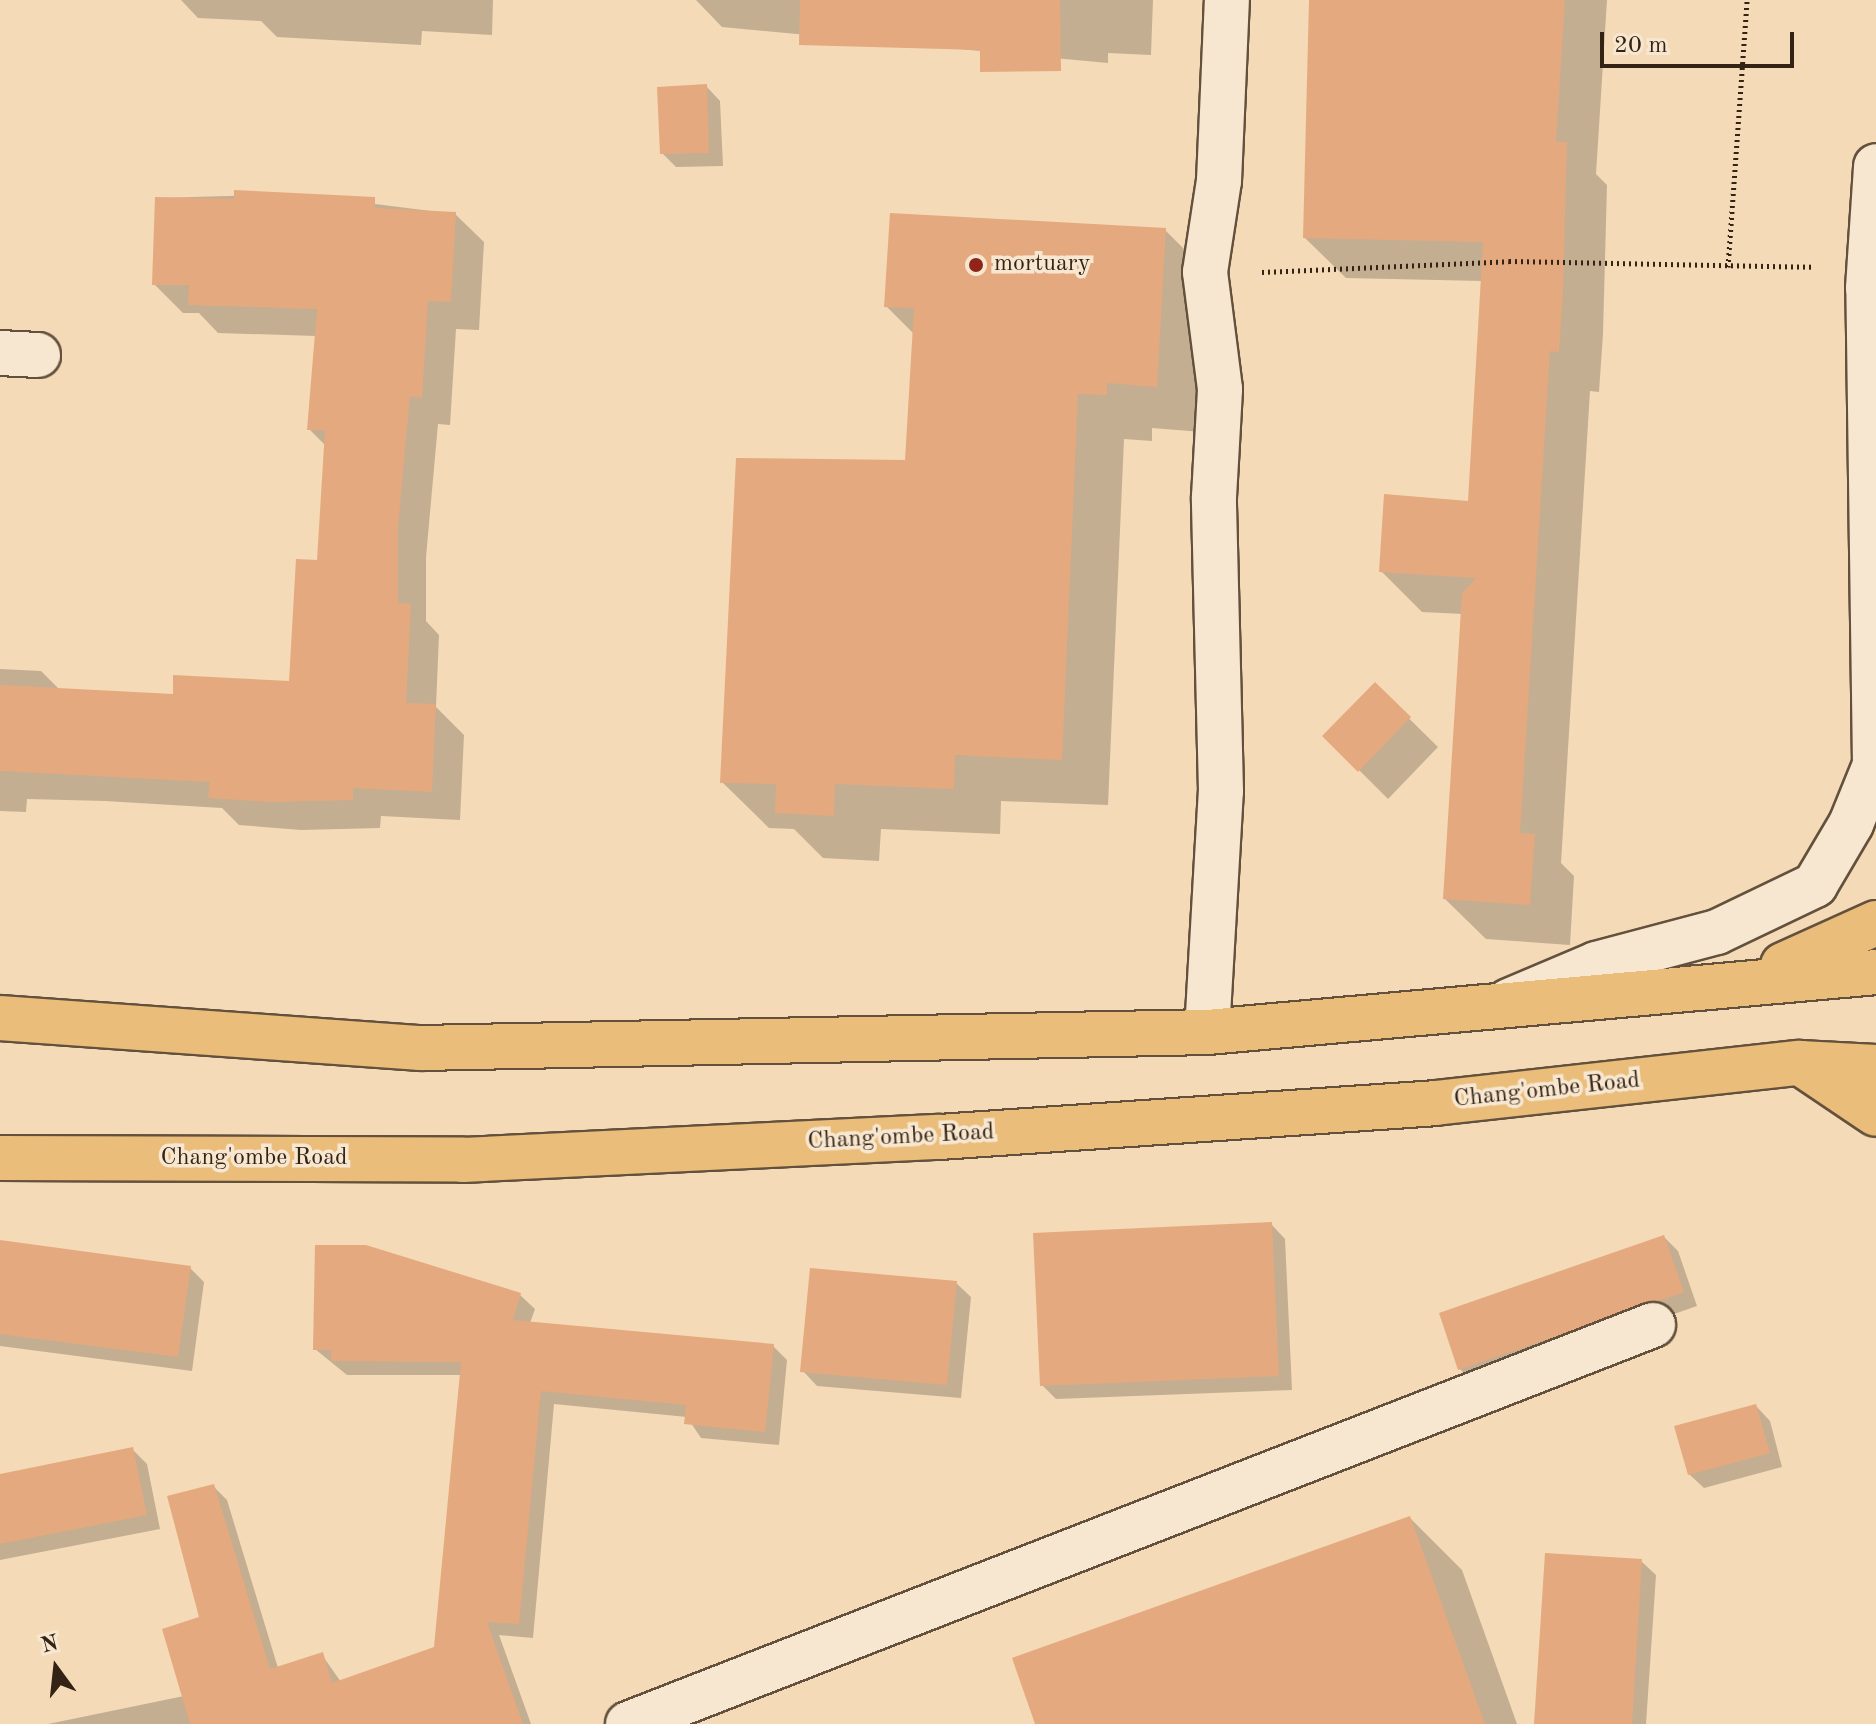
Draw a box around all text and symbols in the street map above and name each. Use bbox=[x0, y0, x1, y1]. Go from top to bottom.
scale bar bbox=[1604, 16, 1798, 66]
text: 20 m bbox=[1614, 34, 1668, 58]
place label: mortuary bbox=[994, 251, 1090, 279]
marker: mortuary bbox=[965, 254, 987, 276]
street label: Chang'ombe Road bbox=[1452, 1067, 1642, 1115]
street label: Chang'ombe Road bbox=[807, 1119, 995, 1157]
street label: Chang'ombe Road bbox=[160, 1145, 348, 1173]
north arrow bbox=[16, 1628, 96, 1708]
text: N bbox=[39, 1632, 61, 1658]

